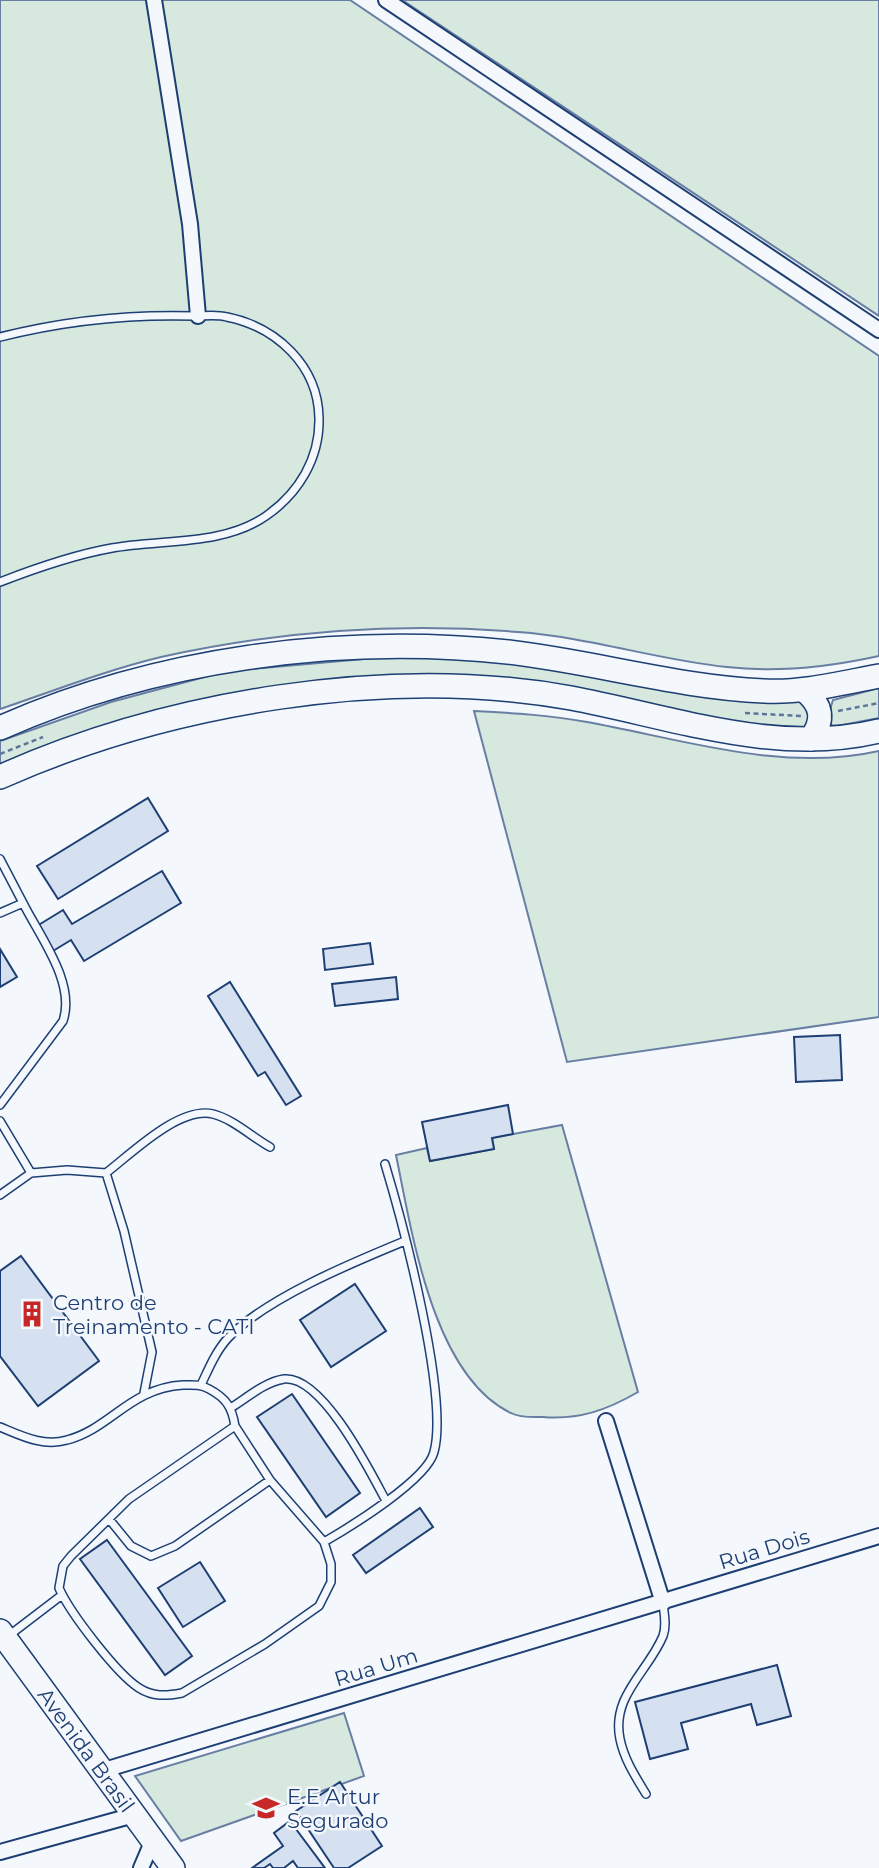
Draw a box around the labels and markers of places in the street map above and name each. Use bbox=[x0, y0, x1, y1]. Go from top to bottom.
place label: Centro de Treinamento - CATI bbox=[53, 1290, 255, 1339]
building icon: Centro de Treinamento - CATI bbox=[17, 1299, 47, 1329]
place label: E.E Artur Segurado bbox=[287, 1784, 388, 1833]
school or university icon: E.E Artur Segurado bbox=[251, 1793, 281, 1823]

